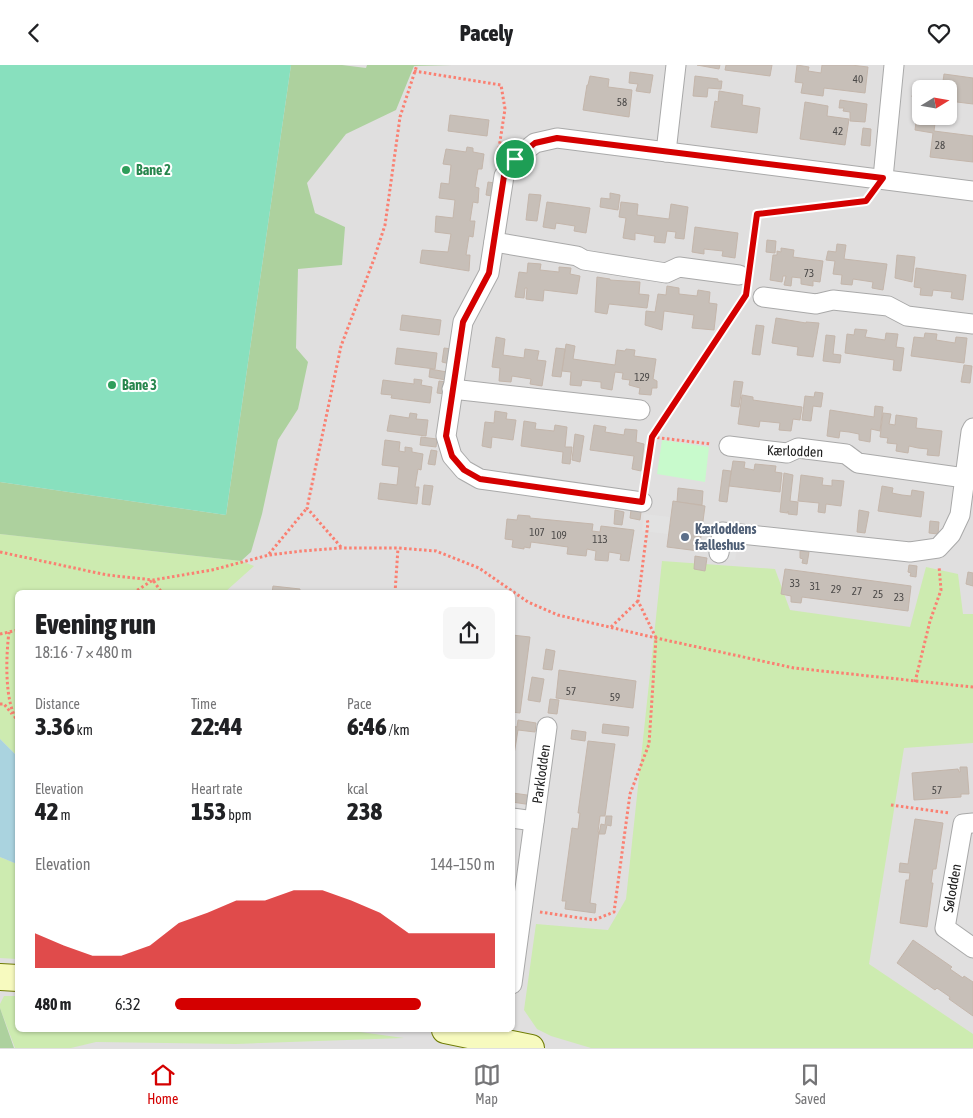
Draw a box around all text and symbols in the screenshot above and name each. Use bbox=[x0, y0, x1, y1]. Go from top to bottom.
icon: back bbox=[20, 19, 48, 47]
icon: heart bbox=[925, 19, 953, 47]
text: Pacely bbox=[460, 20, 513, 46]
house number: 40 bbox=[853, 73, 863, 85]
north arrow bbox=[912, 80, 958, 125]
map controls bbox=[912, 80, 957, 125]
house number: 58 bbox=[617, 96, 627, 108]
house number: 42 bbox=[833, 125, 843, 137]
pin bbox=[494, 138, 536, 180]
house number: 28 bbox=[935, 139, 945, 151]
icon: arrive bbox=[501, 145, 529, 173]
place label: Bane 2 bbox=[136, 162, 171, 178]
marker: Bane 2 bbox=[120, 164, 132, 176]
house number: 73 bbox=[804, 267, 814, 279]
house number: 129 bbox=[634, 371, 650, 383]
place label: Bane 3 bbox=[122, 377, 157, 393]
marker: Bane 3 bbox=[106, 379, 118, 391]
street label: Kærlodden bbox=[767, 442, 823, 460]
place label: Kærloddens fælleshus bbox=[694, 521, 756, 553]
house number: 107 bbox=[529, 526, 545, 538]
house number: 109 bbox=[551, 529, 567, 541]
marker: Kærloddens fælleshus bbox=[679, 531, 691, 543]
house number: 113 bbox=[592, 533, 608, 545]
house number: 33 bbox=[790, 577, 800, 589]
house number: 31 bbox=[810, 580, 820, 592]
house number: 29 bbox=[831, 583, 841, 595]
house number: 27 bbox=[852, 585, 862, 597]
house number: 25 bbox=[873, 588, 883, 600]
house number: 23 bbox=[894, 591, 904, 603]
button: share bbox=[443, 607, 495, 659]
text: Evening run bbox=[35, 608, 156, 640]
text: 18:16 · 7 × 480 m bbox=[35, 643, 132, 661]
house number: 57 bbox=[566, 685, 576, 697]
house number: 59 bbox=[610, 691, 620, 703]
text: Distance bbox=[35, 696, 80, 712]
text: Time bbox=[191, 696, 217, 712]
text: Pace bbox=[347, 696, 372, 712]
text: 3.36 bbox=[35, 712, 75, 740]
text: 22:44 bbox=[191, 712, 242, 740]
text: 6:46 bbox=[347, 712, 387, 740]
text: km bbox=[75, 722, 93, 738]
text: /km bbox=[387, 722, 410, 738]
street label: Parklodden bbox=[529, 743, 553, 805]
text: Elevation bbox=[35, 781, 84, 797]
text: Heart rate bbox=[191, 781, 243, 797]
text: kcal bbox=[347, 781, 368, 797]
house number: 57 bbox=[932, 784, 942, 796]
text: 42 bbox=[35, 797, 59, 825]
text: 153 bbox=[191, 797, 226, 825]
text: 238 bbox=[347, 797, 382, 825]
text: m bbox=[59, 807, 71, 823]
text: bpm bbox=[226, 807, 252, 823]
text: Elevation bbox=[35, 855, 90, 873]
text: 144–150 m bbox=[431, 855, 495, 873]
street label: Sølodden bbox=[940, 862, 964, 914]
text: 480 m bbox=[35, 995, 71, 1013]
text: 6:32 bbox=[115, 995, 140, 1013]
tab: Home bbox=[147, 1061, 178, 1107]
tab: Map bbox=[473, 1061, 501, 1107]
tab: Saved bbox=[795, 1061, 826, 1107]

